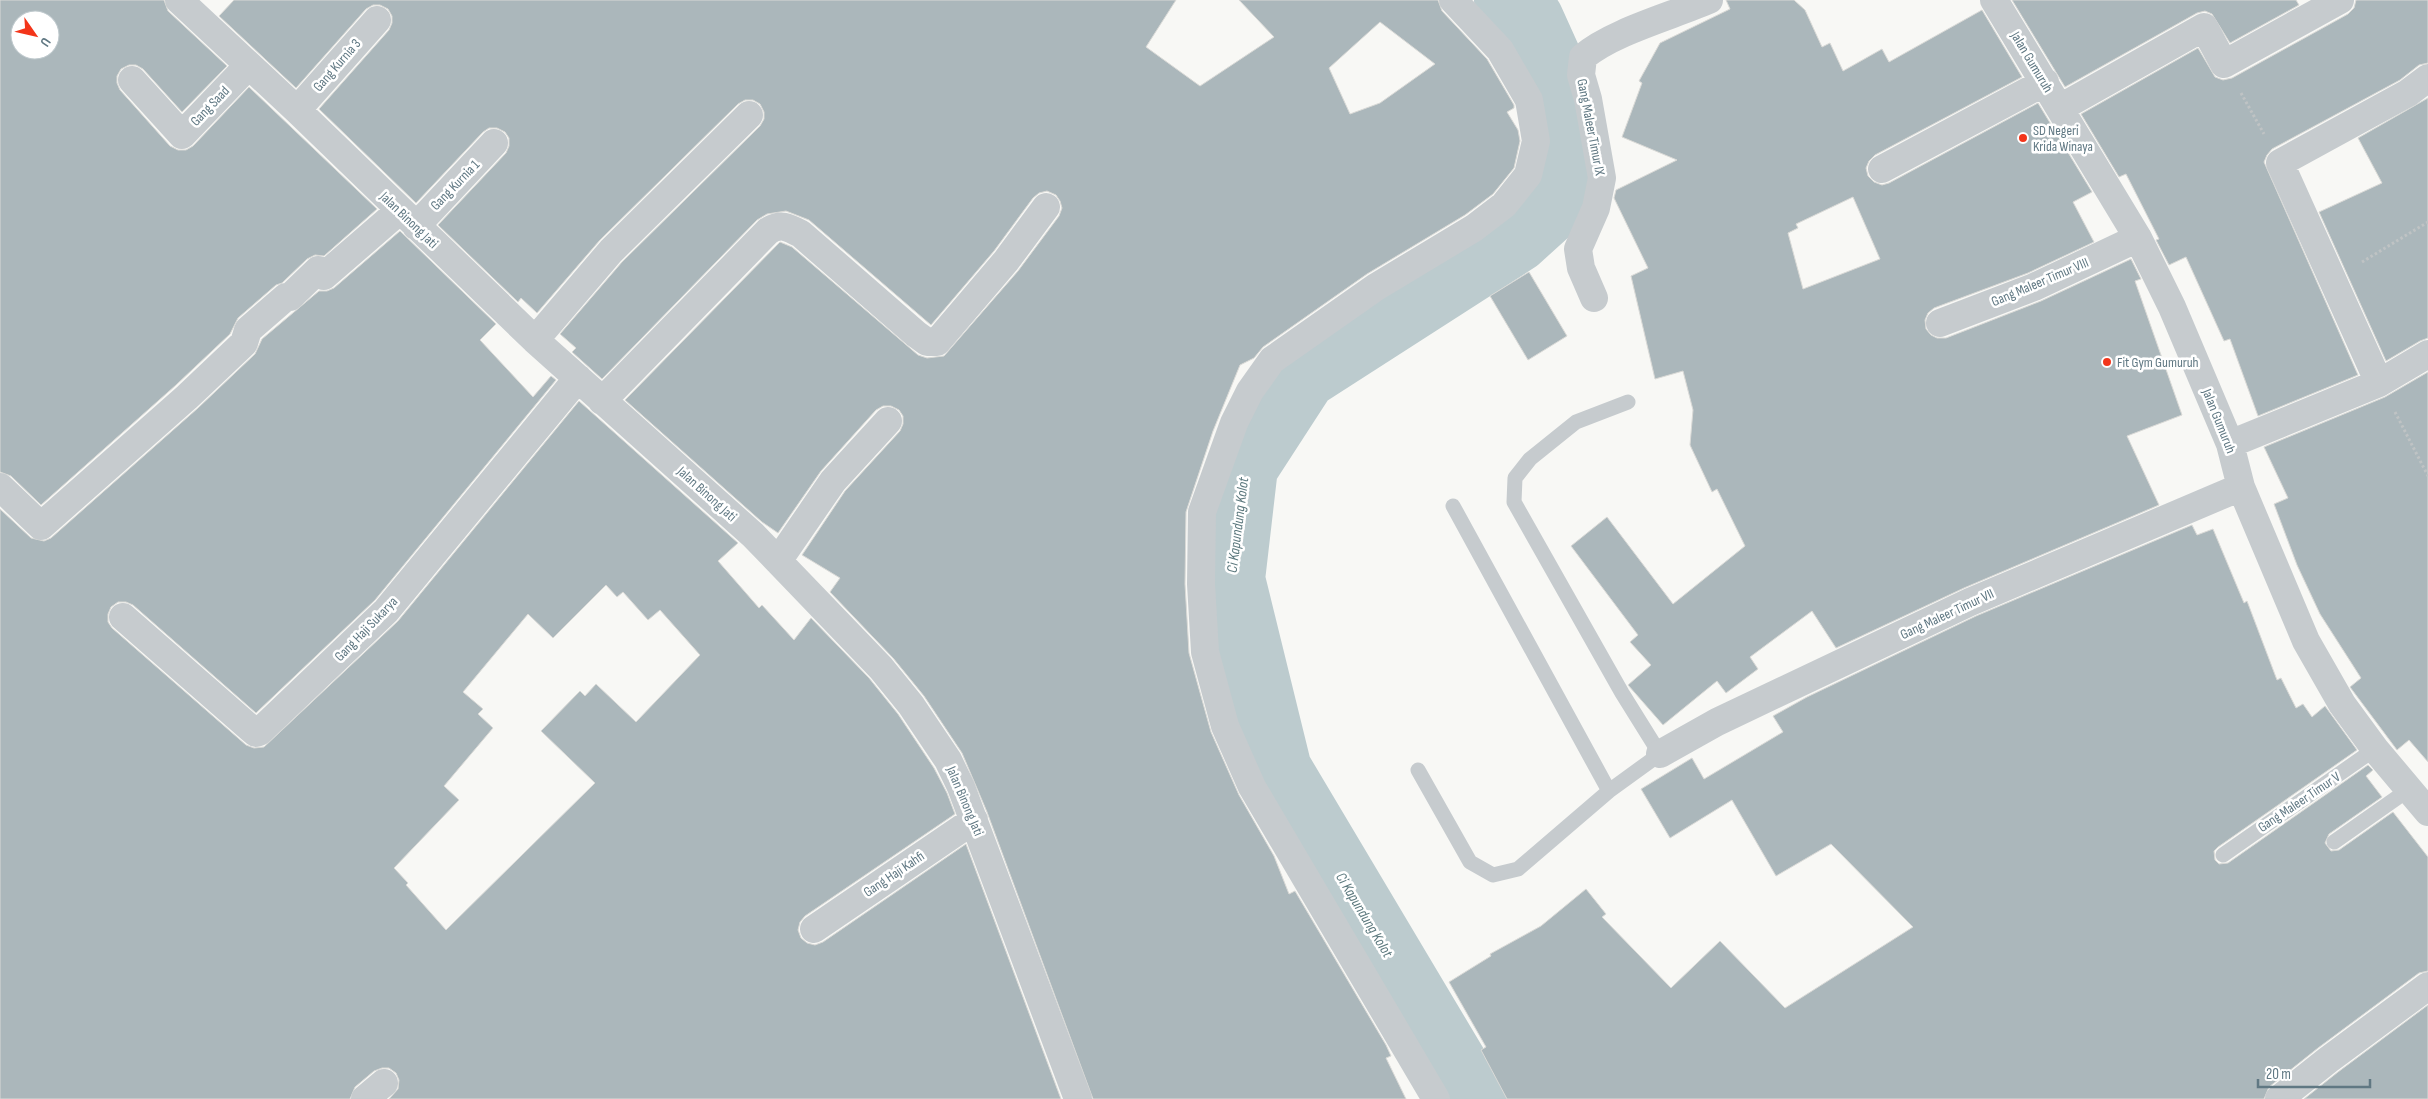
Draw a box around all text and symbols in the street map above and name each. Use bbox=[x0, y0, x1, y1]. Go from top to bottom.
north arrow bbox=[10, 10, 60, 60]
street label: Jalan Gumuruh bbox=[2007, 28, 2057, 96]
text: U bbox=[36, 34, 54, 50]
street label: Gang Kurnia 3 bbox=[310, 35, 365, 95]
street label: Gang Maleer Timur IX bbox=[1573, 77, 1609, 177]
street label: Gang Saad bbox=[187, 82, 233, 129]
place label: SD Negeri Krida Winaya bbox=[2033, 122, 2093, 155]
marker: SD Negeri Krida Winaya bbox=[2017, 132, 2029, 144]
street label: Gang Kurnia 1 bbox=[427, 156, 483, 214]
street label: Jalan Binong Jati bbox=[376, 187, 442, 252]
street label: Gang Maleer Timur VIII bbox=[1989, 254, 2091, 310]
place label: Fit Gym Gumuruh bbox=[2117, 354, 2199, 371]
marker: Fit Gym Gumuruh bbox=[2101, 356, 2113, 368]
street label: Jalan Gumuruh bbox=[2198, 385, 2240, 456]
street label: Jalan Binong Jati bbox=[673, 462, 740, 525]
water label: Ci Kapundung Kolot bbox=[1223, 476, 1253, 574]
street label: Gang Maleer Timur VII bbox=[1898, 585, 1996, 643]
street label: Gang Haji Sukarya bbox=[331, 593, 401, 665]
street label: Jalan Binong Jati bbox=[942, 763, 987, 838]
street label: Gang Maleer Timur V bbox=[2255, 768, 2344, 836]
street label: Gang Haji Kahfi bbox=[860, 847, 928, 901]
water label: Ci Kapundung Kolot bbox=[1331, 869, 1397, 961]
scale bar bbox=[2258, 1056, 2370, 1088]
text: 20 m bbox=[2266, 1065, 2291, 1084]

